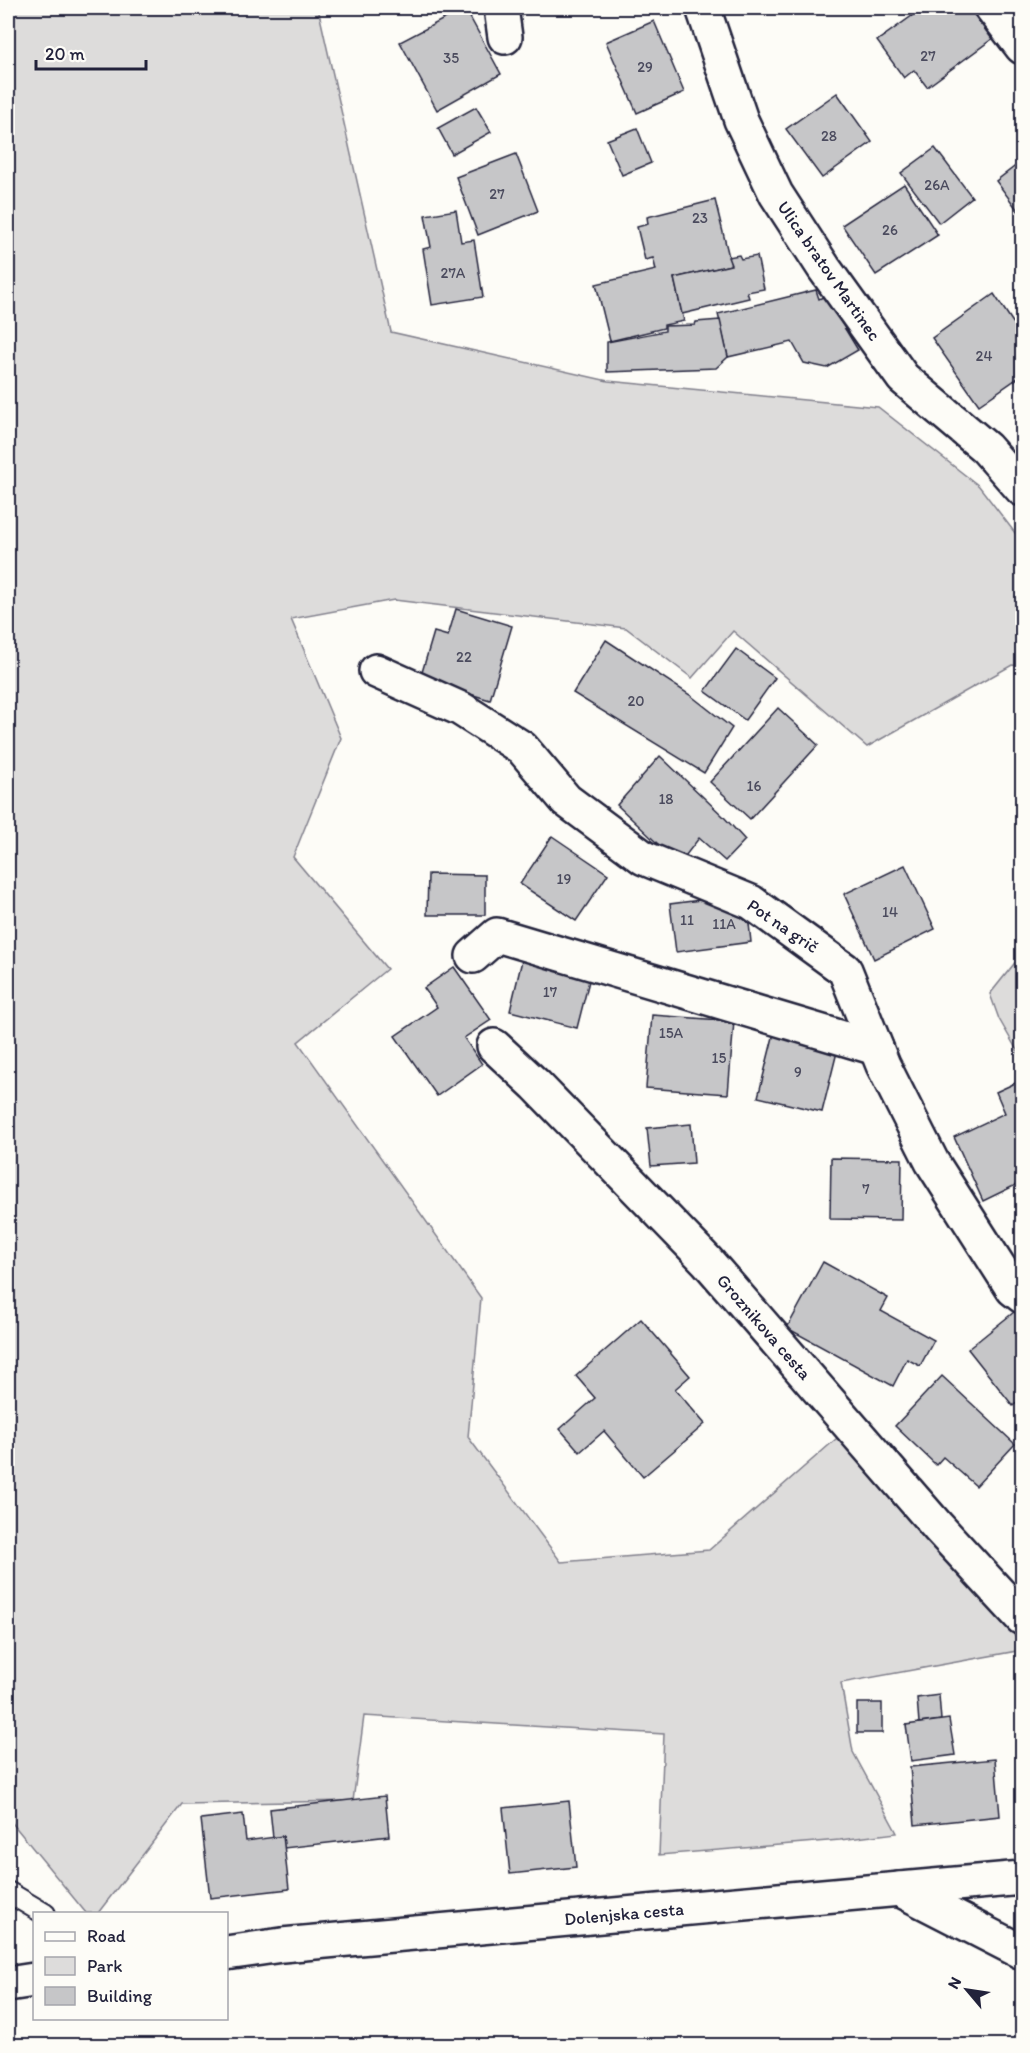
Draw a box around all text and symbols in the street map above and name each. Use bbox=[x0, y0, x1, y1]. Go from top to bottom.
scale bar bbox=[36, 33, 146, 71]
text: 20 m bbox=[45, 43, 85, 65]
house number: 27 bbox=[920, 47, 936, 65]
house number: 35 bbox=[443, 49, 459, 67]
house number: 29 bbox=[637, 58, 653, 76]
house number: 28 bbox=[821, 127, 837, 145]
house number: 26A bbox=[924, 176, 950, 194]
house number: 27 bbox=[489, 185, 505, 203]
street label: Ulica bratov Martinec bbox=[772, 197, 886, 345]
house number: 23 bbox=[692, 209, 708, 227]
house number: 26 bbox=[882, 221, 898, 239]
house number: 27A bbox=[441, 264, 466, 282]
house number: 24 bbox=[976, 347, 992, 365]
house number: 22 bbox=[456, 648, 472, 666]
house number: 20 bbox=[627, 692, 645, 710]
house number: 16 bbox=[747, 777, 762, 795]
house number: 18 bbox=[658, 790, 674, 808]
house number: 19 bbox=[557, 870, 572, 888]
street label: Pot na grič bbox=[743, 894, 823, 958]
house number: 14 bbox=[882, 903, 898, 921]
house number: 11 bbox=[680, 911, 694, 929]
house number: 11A bbox=[712, 915, 736, 933]
house number: 17 bbox=[543, 983, 558, 1001]
house number: 15A bbox=[659, 1024, 684, 1042]
house number: 15 bbox=[712, 1049, 727, 1067]
house number: 9 bbox=[794, 1063, 802, 1081]
house number: 7 bbox=[862, 1180, 870, 1198]
street label: Groznikova cesta bbox=[712, 1270, 816, 1385]
street label: Dolenjska cesta bbox=[563, 1898, 685, 1930]
legend bbox=[33, 1912, 228, 2020]
text: Road bbox=[87, 1925, 126, 1947]
text: Park bbox=[87, 1955, 122, 1977]
north arrow bbox=[937, 1960, 997, 2020]
text: N bbox=[943, 1974, 965, 1992]
text: Building bbox=[87, 1985, 153, 2007]

